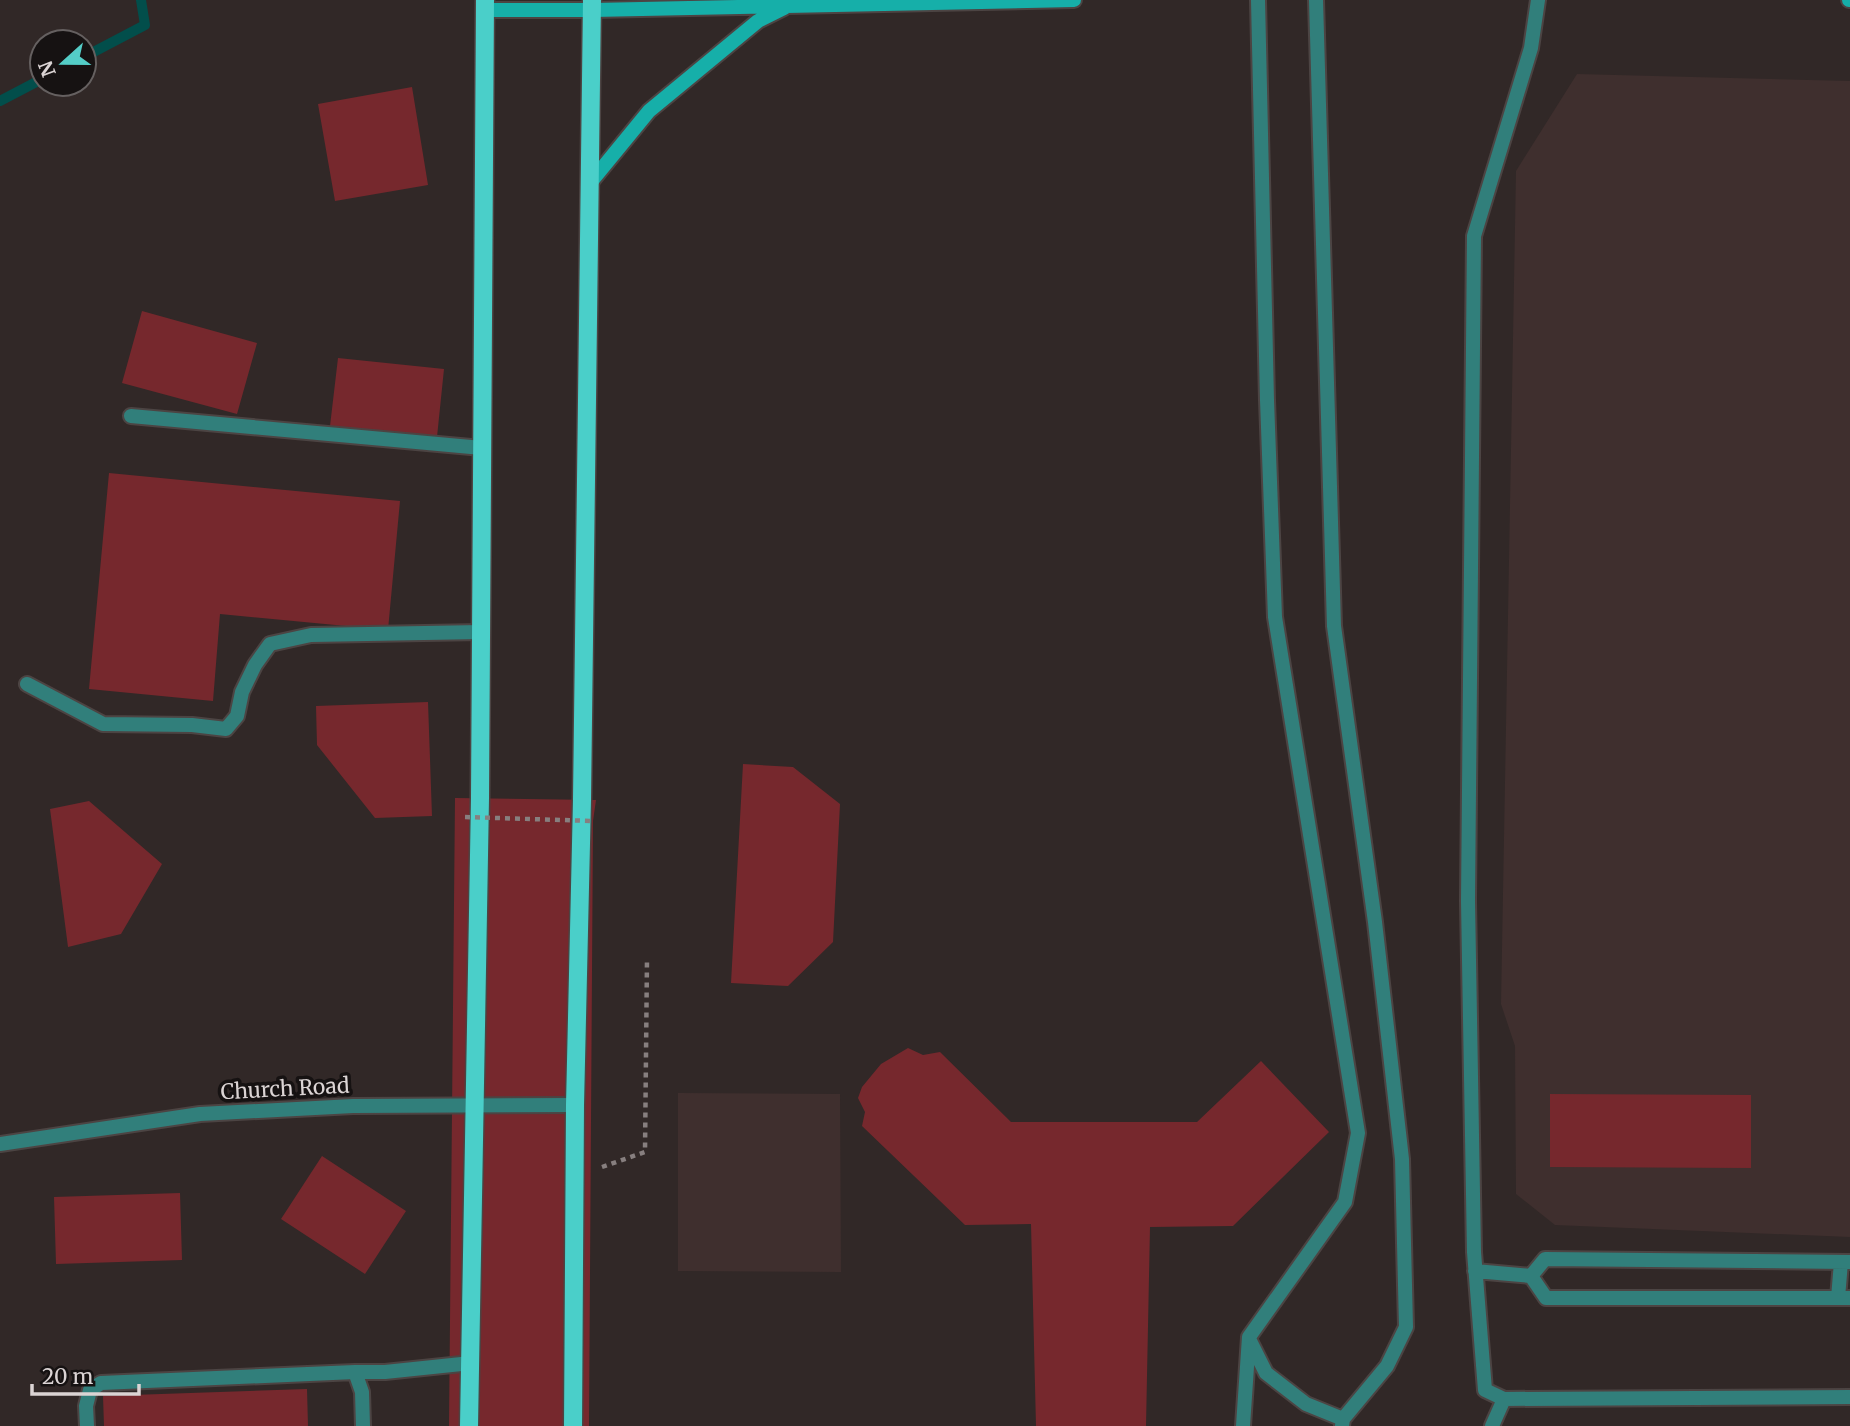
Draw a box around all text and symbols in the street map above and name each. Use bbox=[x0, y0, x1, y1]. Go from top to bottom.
north arrow bbox=[28, 28, 98, 98]
text: N bbox=[33, 58, 61, 80]
street label: Church Road bbox=[220, 1072, 350, 1105]
scale bar bbox=[32, 1352, 138, 1396]
text: 20 m bbox=[42, 1363, 94, 1390]

